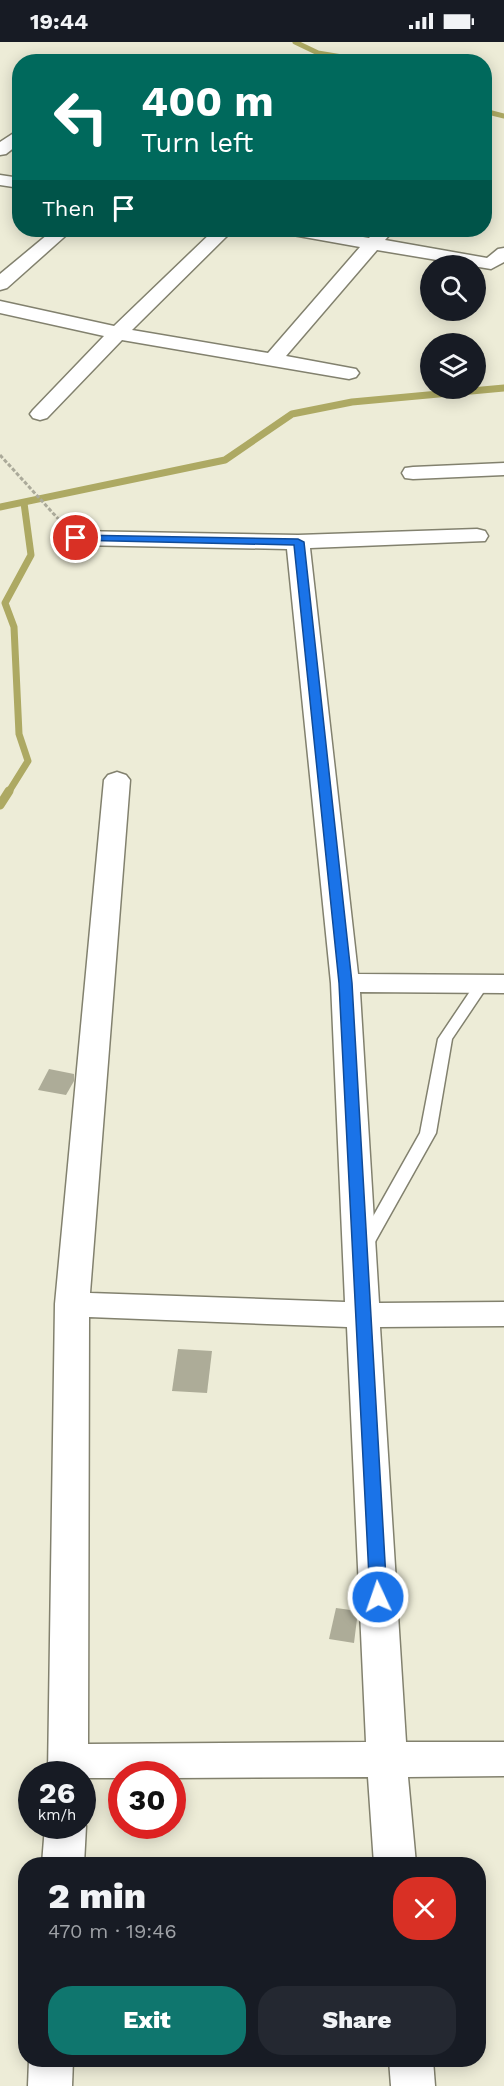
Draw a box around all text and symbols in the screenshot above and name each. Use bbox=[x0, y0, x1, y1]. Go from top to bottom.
text: 19:44 bbox=[30, 9, 88, 34]
text: 400 m bbox=[141, 77, 274, 126]
icon: left bbox=[42, 78, 120, 156]
text: Turn left bbox=[141, 127, 253, 159]
icon: arrive bbox=[107, 192, 140, 225]
text: Then bbox=[42, 196, 95, 221]
map controls bbox=[420, 255, 486, 399]
button: search bbox=[420, 255, 486, 321]
button: layers bbox=[420, 333, 486, 399]
pin bbox=[50, 512, 101, 563]
icon: arrive bbox=[59, 521, 92, 554]
position arrow bbox=[346, 1565, 410, 1629]
speed limit sign: 30 bbox=[108, 1761, 186, 1839]
text: 26 bbox=[39, 1775, 75, 1810]
text: km/h bbox=[38, 1806, 76, 1824]
text: 2 min bbox=[48, 1875, 146, 1917]
button: close bbox=[393, 1877, 456, 1940]
text: 470 m · 19:46 bbox=[48, 1919, 177, 1943]
button: Exit bbox=[48, 1986, 246, 2055]
button: Share bbox=[258, 1986, 456, 2055]

